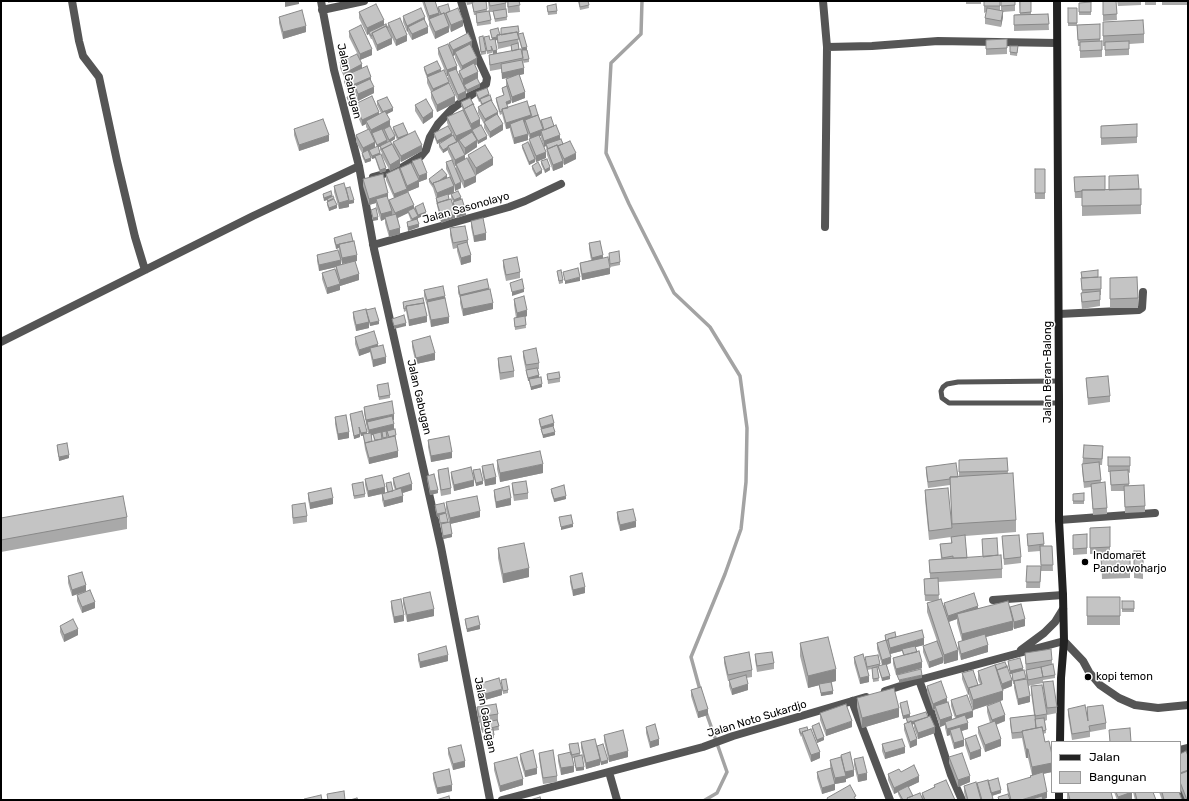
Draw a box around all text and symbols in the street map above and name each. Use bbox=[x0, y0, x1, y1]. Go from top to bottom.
street label: Jalan Gabugan bbox=[334, 42, 364, 120]
street label: Jalan Sasonolayo bbox=[421, 189, 511, 227]
street label: Jalan Beran-Balong bbox=[1041, 321, 1055, 423]
street label: Jalan Gabugan bbox=[404, 358, 434, 436]
place label: Indomaret Pandowoharjo bbox=[1093, 549, 1166, 575]
marker: Indomaret Pandowoharjo bbox=[1080, 557, 1090, 567]
place label: kopi temon bbox=[1096, 670, 1153, 684]
marker: kopi temon bbox=[1083, 672, 1093, 682]
street label: Jalan Gabugan bbox=[471, 676, 499, 754]
street label: Jalan Noto Sukardjo bbox=[706, 698, 808, 740]
legend bbox=[1051, 741, 1181, 793]
text: Jalan bbox=[1089, 750, 1120, 764]
text: Bangunan bbox=[1089, 770, 1146, 784]

